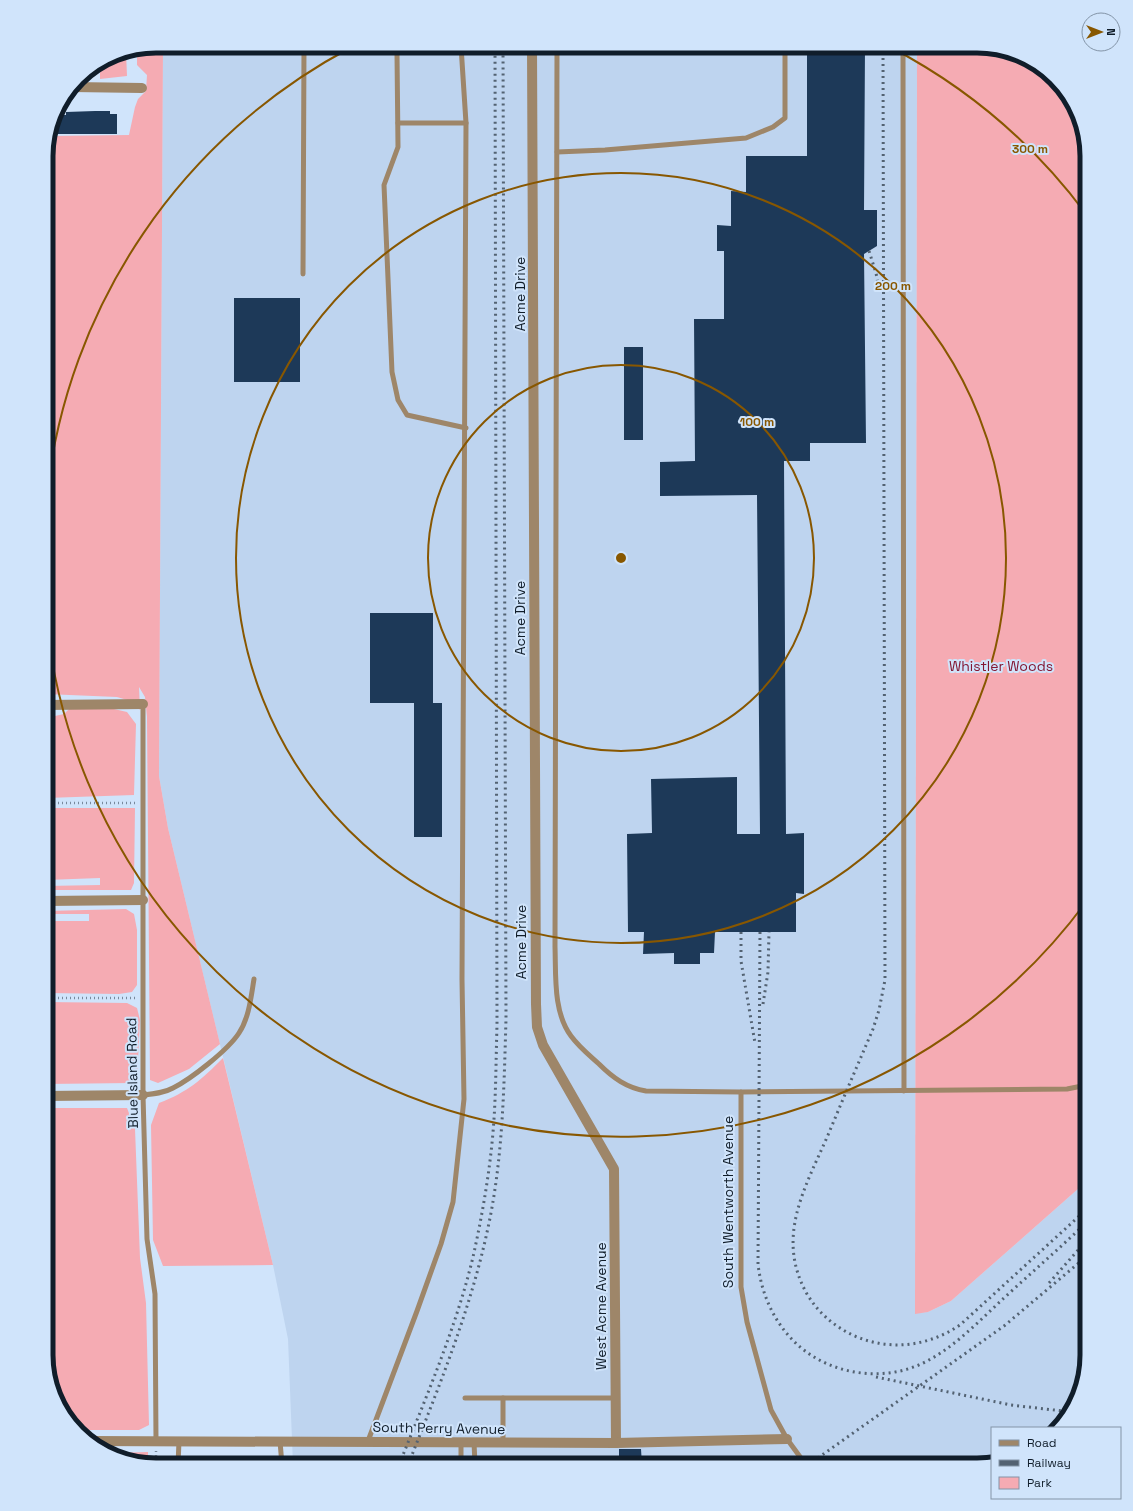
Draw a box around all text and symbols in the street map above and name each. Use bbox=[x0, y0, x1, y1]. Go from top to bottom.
north arrow bbox=[1081, 12, 1121, 52]
text: N bbox=[1104, 28, 1118, 36]
text: 300 m bbox=[1012, 141, 1048, 157]
street label: Acme Drive bbox=[511, 257, 529, 331]
text: 200 m bbox=[875, 278, 911, 294]
text: 100 m bbox=[740, 414, 774, 430]
centre of rings bbox=[614, 551, 628, 565]
street label: Acme Drive bbox=[511, 581, 529, 655]
park label: Whistler Woods bbox=[949, 657, 1053, 675]
street label: Acme Drive bbox=[512, 905, 530, 979]
street label: Blue Island Road bbox=[122, 1017, 142, 1129]
street label: South Wentworth Avenue bbox=[719, 1116, 737, 1288]
street label: West Acme Avenue bbox=[592, 1242, 610, 1370]
street label: South Perry Avenue bbox=[372, 1418, 506, 1438]
legend bbox=[991, 1427, 1121, 1499]
text: Road bbox=[1027, 1435, 1056, 1451]
text: Railway bbox=[1027, 1455, 1071, 1471]
text: Park bbox=[1027, 1475, 1052, 1491]

